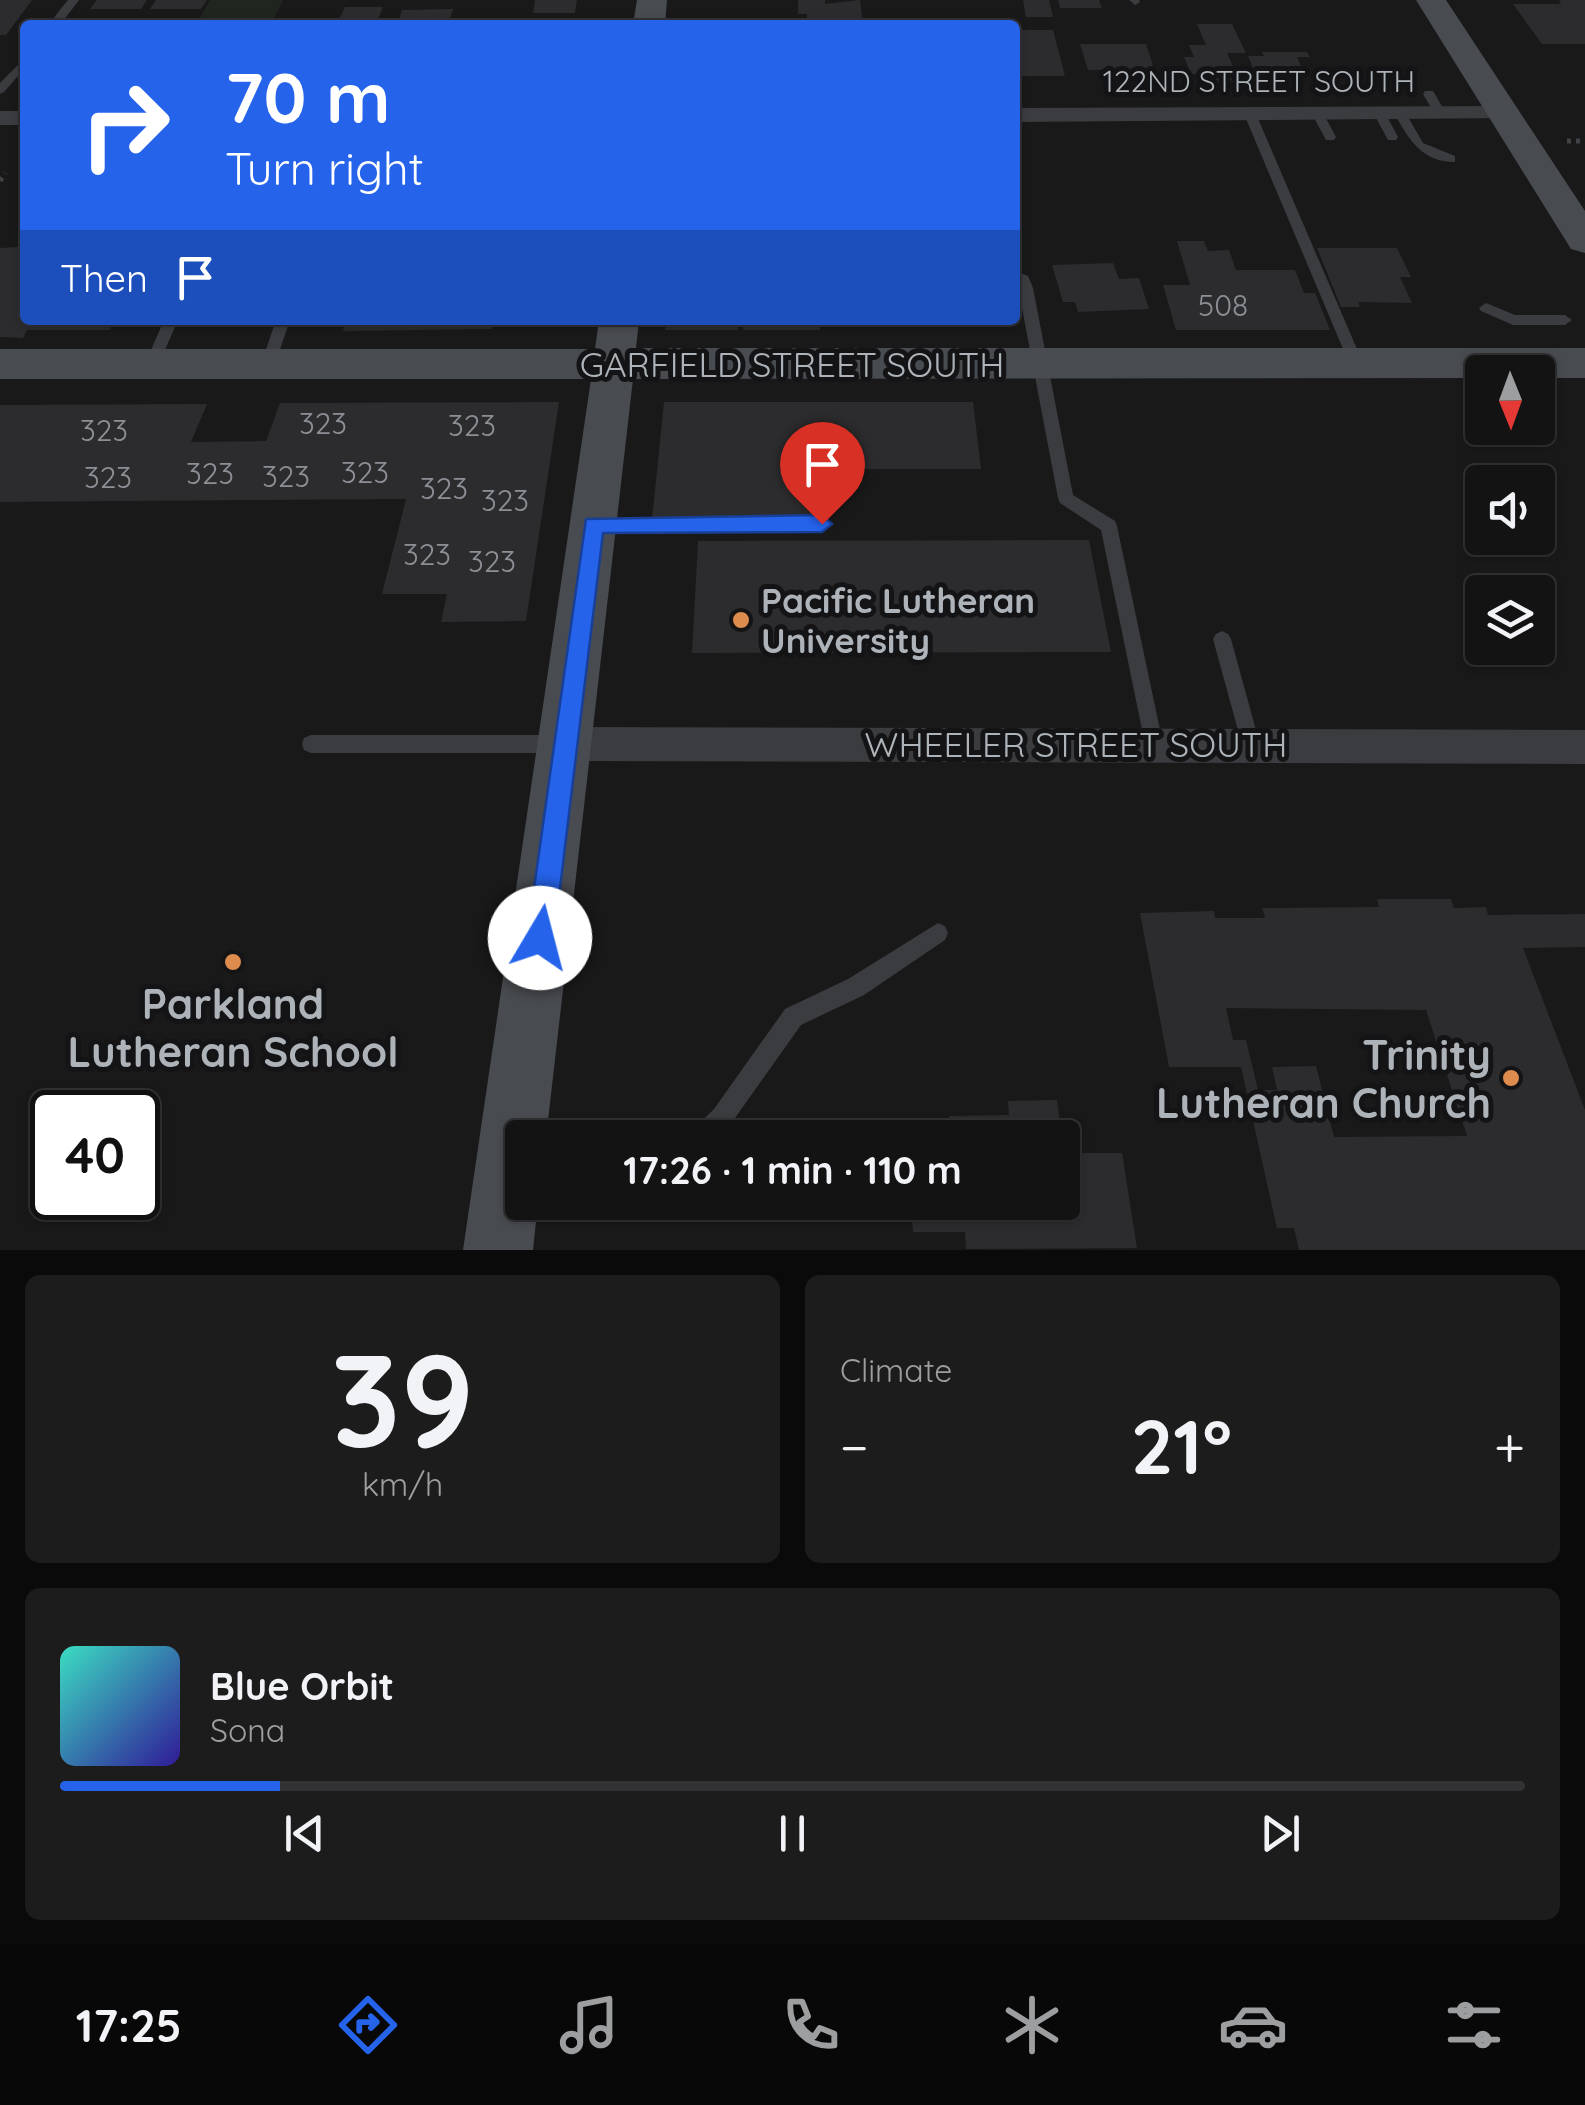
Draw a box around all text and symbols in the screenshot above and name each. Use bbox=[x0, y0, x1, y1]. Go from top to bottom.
text: 70 m bbox=[225, 53, 391, 141]
icon: right bbox=[60, 60, 190, 190]
street label: 122ND STREET SOUTH bbox=[1103, 62, 1415, 100]
text: Turn right bbox=[225, 140, 424, 196]
icon: arrive bbox=[168, 250, 223, 305]
text: Then bbox=[60, 254, 148, 302]
house number: 508 bbox=[1198, 286, 1248, 324]
street label: GARFIELD STREET SOUTH bbox=[580, 342, 1004, 386]
north arrow bbox=[1465, 355, 1555, 445]
map controls bbox=[1465, 355, 1555, 665]
house number: 323 bbox=[299, 404, 347, 442]
house number: 323 bbox=[448, 406, 496, 444]
house number: 323 bbox=[80, 411, 128, 449]
pin bbox=[780, 422, 865, 525]
icon: arrive bbox=[795, 437, 850, 492]
house number: 323 bbox=[341, 453, 389, 491]
house number: 323 bbox=[186, 454, 234, 492]
house number: 323 bbox=[262, 457, 310, 495]
house number: 323 bbox=[84, 458, 132, 496]
button: sound bbox=[1465, 465, 1555, 555]
house number: 323 bbox=[420, 469, 468, 507]
house number: 323 bbox=[481, 481, 529, 519]
house number: 323 bbox=[403, 535, 451, 573]
house number: 323 bbox=[468, 542, 516, 580]
button: layers bbox=[1465, 575, 1555, 665]
place label: Pacific Lutheran University bbox=[761, 578, 1035, 662]
marker: Pacific Lutheran University bbox=[730, 609, 752, 631]
street label: WHEELER STREET SOUTH bbox=[865, 722, 1287, 766]
position arrow bbox=[488, 886, 592, 990]
marker: Parkland Lutheran School bbox=[222, 951, 244, 973]
place label: Parkland Lutheran School bbox=[67, 977, 399, 1078]
place label: Trinity Lutheran Church bbox=[1156, 1028, 1491, 1129]
marker: Trinity Lutheran Church bbox=[1500, 1067, 1522, 1089]
speed limit sign: 40 bbox=[30, 1090, 160, 1220]
text: 17:26 · 1 min · 110 m bbox=[623, 1146, 962, 1194]
text: 39 bbox=[331, 1317, 474, 1480]
text: Climate bbox=[840, 1350, 952, 1390]
text: 21° bbox=[1131, 1399, 1232, 1493]
text: − bbox=[840, 1412, 869, 1481]
text: + bbox=[1494, 1412, 1525, 1481]
text: km/h bbox=[362, 1464, 443, 1504]
text: Blue Orbit bbox=[210, 1662, 394, 1710]
text: Sona bbox=[210, 1710, 285, 1750]
icon: previous bbox=[277, 1806, 332, 1861]
icon: pause bbox=[765, 1806, 820, 1861]
icon: next bbox=[1253, 1806, 1308, 1861]
icon: directions bbox=[333, 1990, 403, 2060]
icon: music bbox=[554, 1990, 624, 2060]
icon: phone bbox=[776, 1990, 846, 2060]
icon: climate bbox=[997, 1990, 1067, 2060]
icon: car bbox=[1218, 1990, 1288, 2060]
icon: filters bbox=[1439, 1990, 1509, 2060]
text: 17:25 bbox=[76, 1997, 182, 2053]

